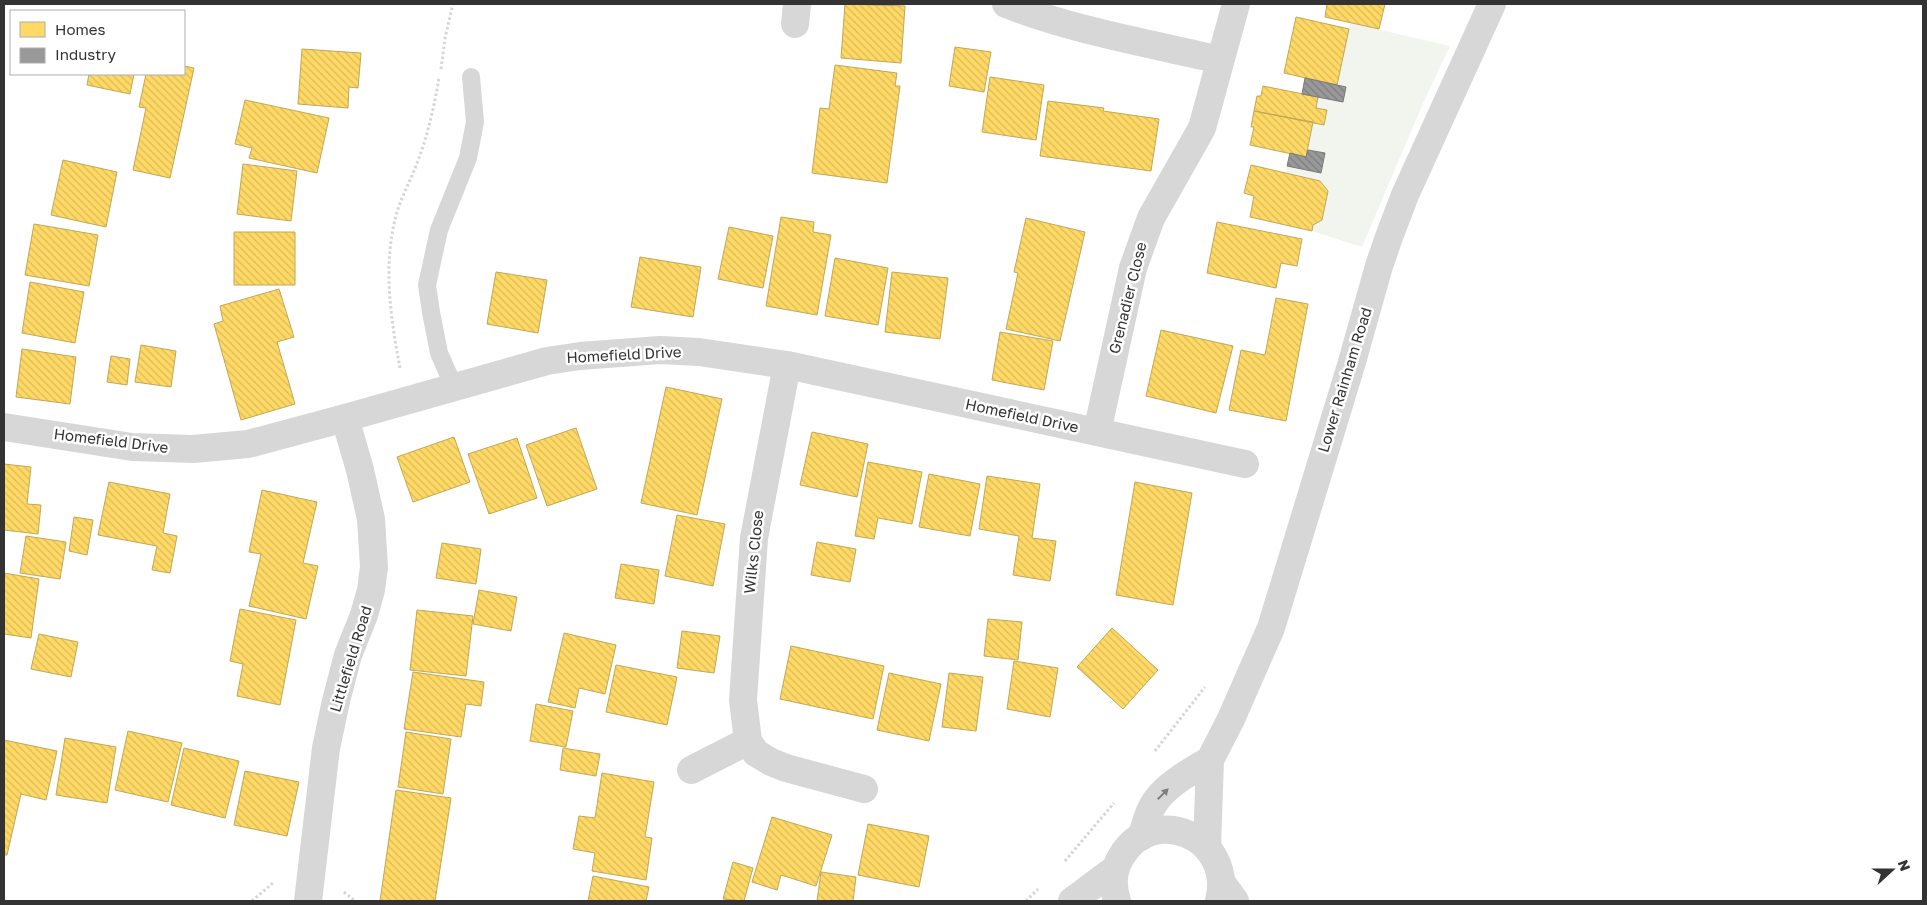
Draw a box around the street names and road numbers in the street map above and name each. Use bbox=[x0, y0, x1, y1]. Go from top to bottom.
street label: Grenadier Close bbox=[1104, 240, 1150, 356]
street label: Lower Rainham Road bbox=[1313, 305, 1375, 454]
street label: Homefield Drive bbox=[566, 342, 682, 366]
street label: Homefield Drive bbox=[964, 394, 1081, 436]
street label: Homefield Drive bbox=[53, 424, 170, 456]
street label: Wilks Close bbox=[740, 509, 766, 595]
street label: Littlefield Road bbox=[325, 603, 375, 714]

